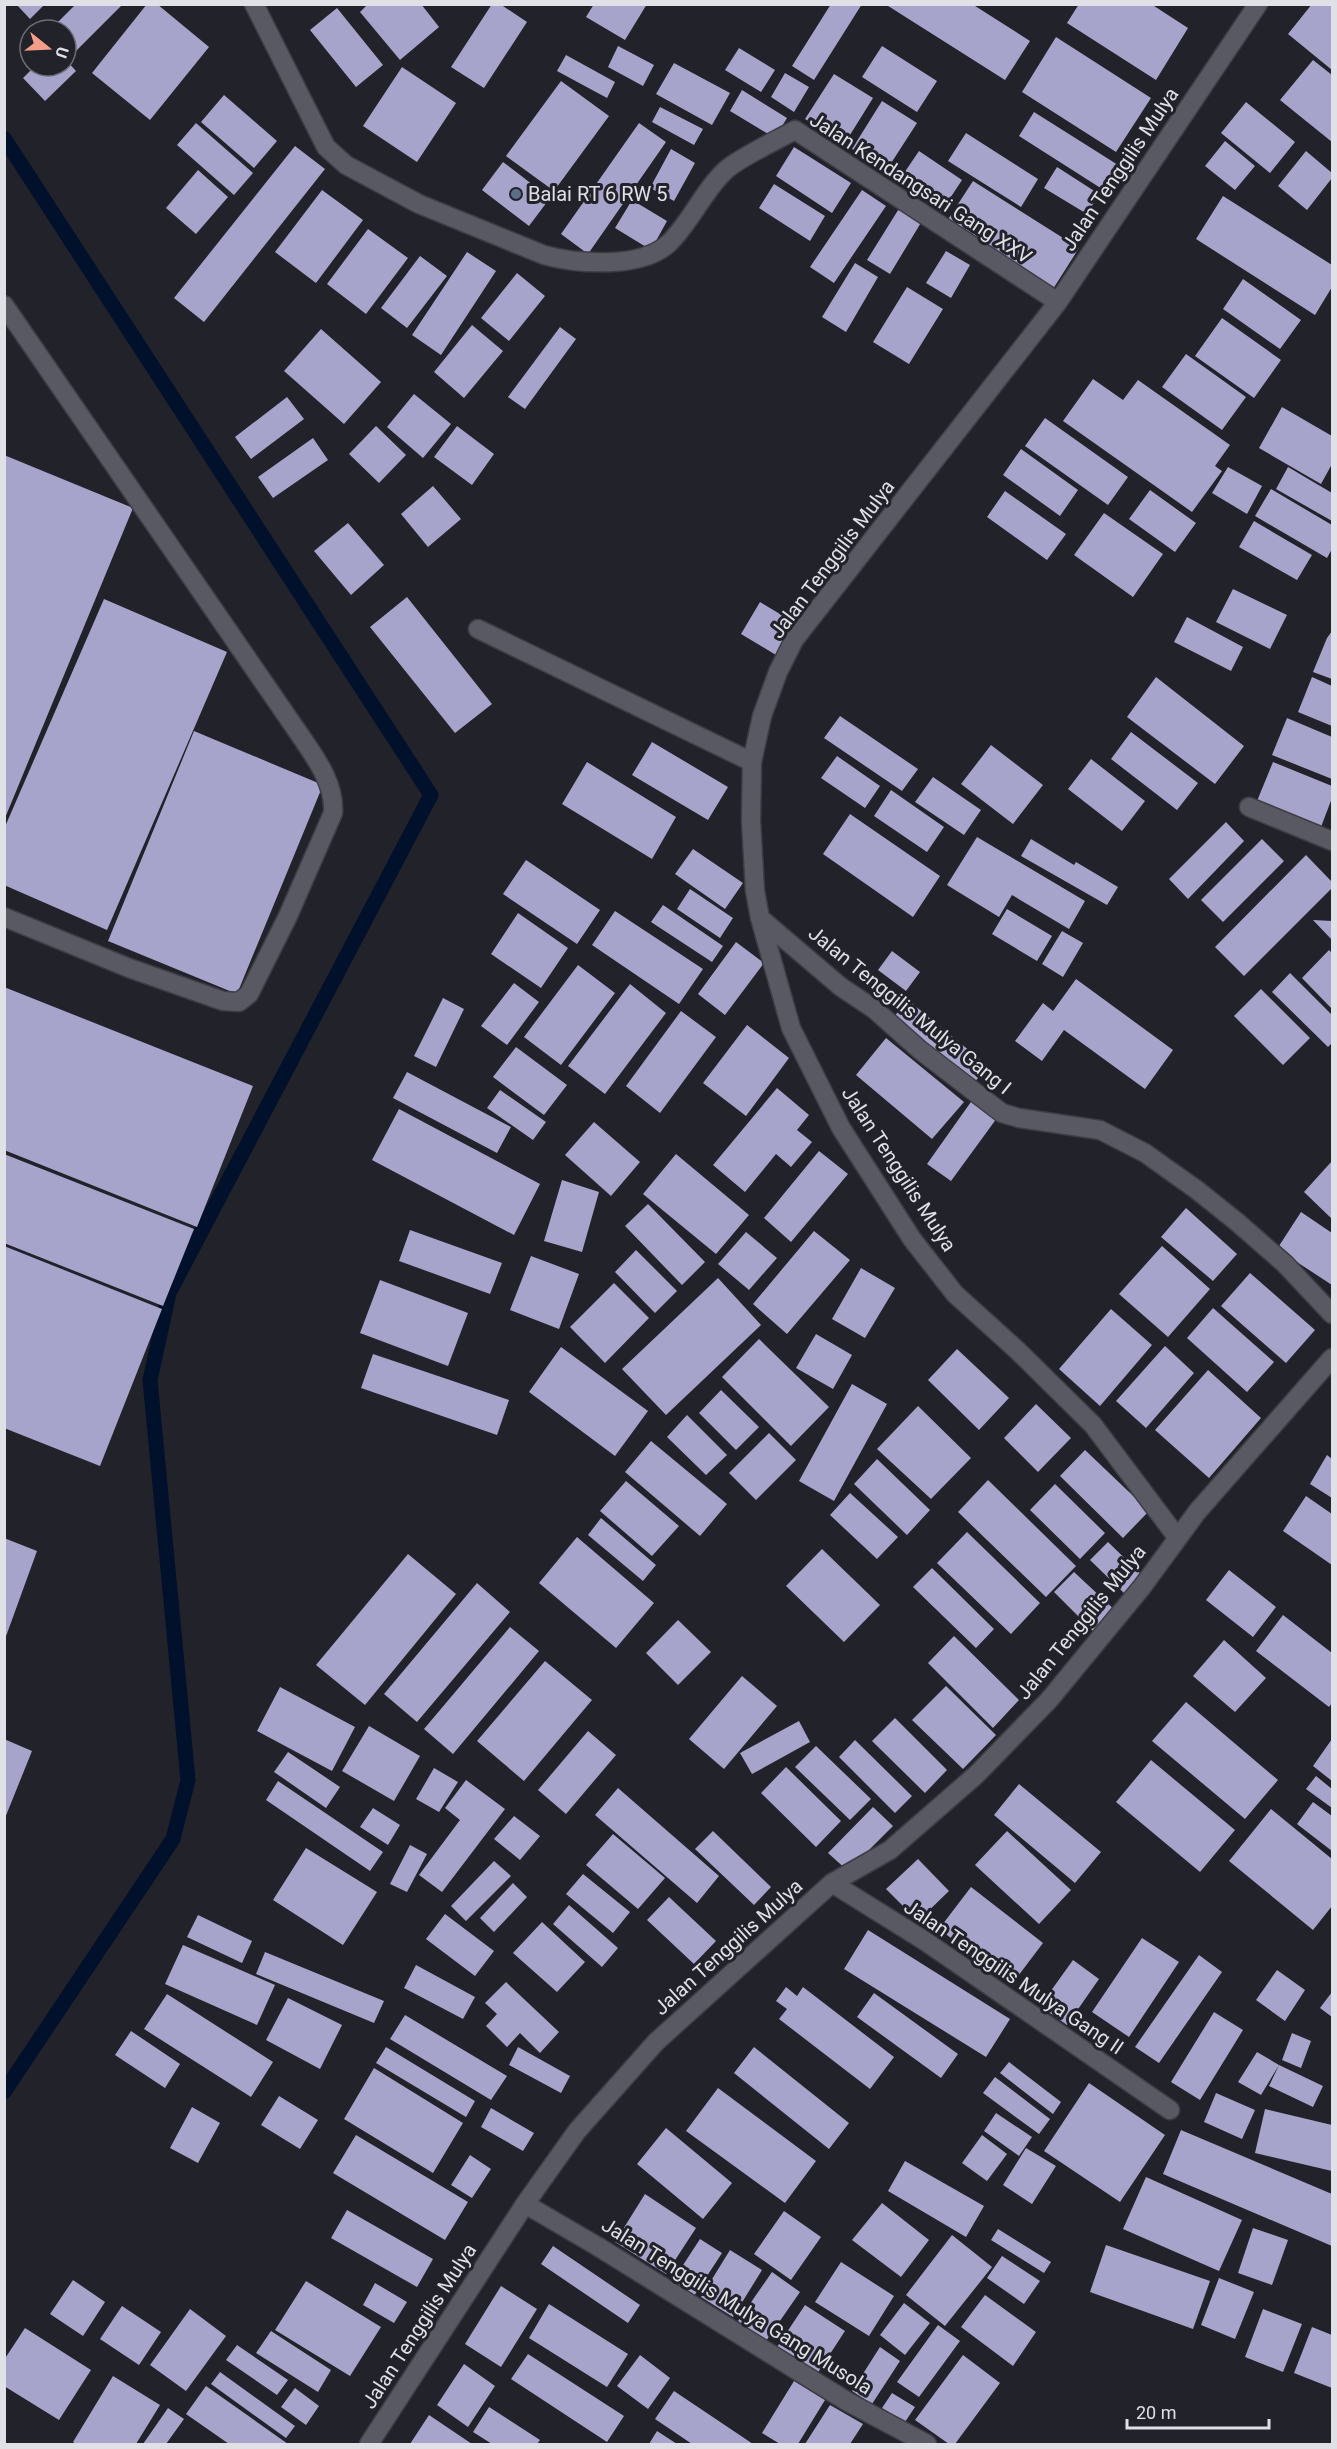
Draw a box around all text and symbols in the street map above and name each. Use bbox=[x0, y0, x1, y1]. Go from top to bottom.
north arrow bbox=[18, 18, 78, 78]
text: U bbox=[51, 45, 72, 60]
street label: Jalan Tenggilis Mulya bbox=[1056, 83, 1184, 255]
street label: Jalan Kendangsari Gang XXV bbox=[806, 107, 1037, 269]
place label: Balai RT 6 RW 5 bbox=[528, 182, 667, 206]
marker: Balai RT 6 RW 5 bbox=[509, 187, 523, 201]
street label: Jalan Tenggilis Mulya bbox=[765, 475, 899, 643]
street label: Jalan Tenggilis Mulya Gang I bbox=[804, 921, 1016, 1099]
street label: Jalan Tenggilis Mulya bbox=[837, 1082, 961, 1256]
street label: Jalan Tenggilis Mulya bbox=[1011, 1540, 1151, 1704]
street label: Jalan Tenggilis Mulya bbox=[649, 1874, 807, 2020]
street label: Jalan Tenggilis Mulya Gang II bbox=[900, 1895, 1128, 2059]
street label: Jalan Tenggilis Mulya Gang Musola bbox=[597, 2213, 877, 2399]
street label: Jalan Tenggilis Mulya bbox=[357, 2239, 481, 2413]
scale bar bbox=[1127, 2392, 1270, 2430]
text: 20 m bbox=[1136, 2402, 1176, 2423]

